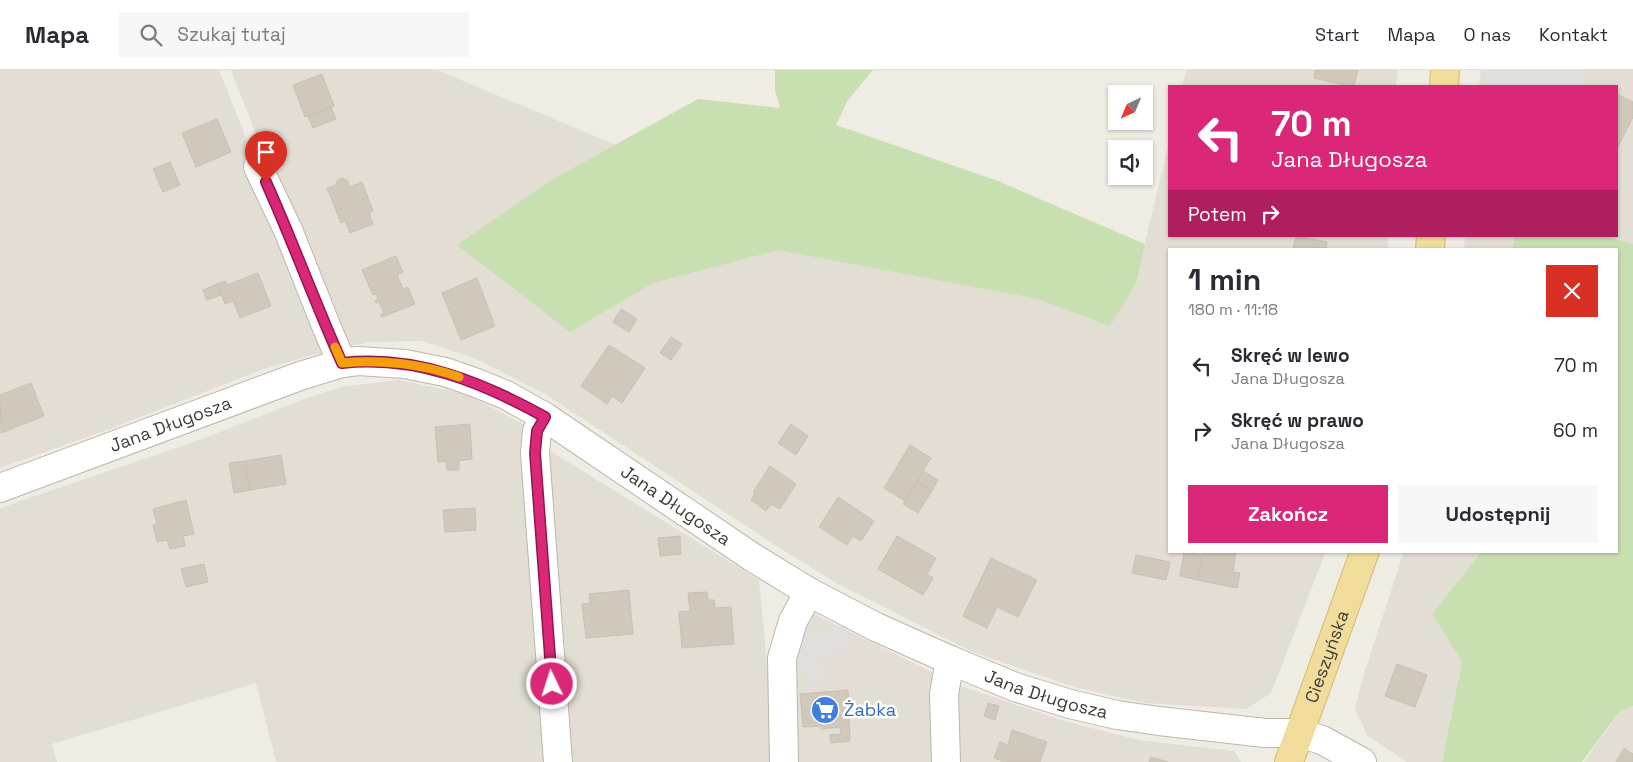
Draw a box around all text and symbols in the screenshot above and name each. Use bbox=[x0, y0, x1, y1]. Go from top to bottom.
search box bbox=[119, 12, 469, 57]
text: Mapa bbox=[25, 19, 89, 50]
icon: search bbox=[137, 21, 165, 49]
text: Szukaj tutaj bbox=[177, 22, 286, 47]
text: Start bbox=[1315, 23, 1360, 46]
text: Mapa bbox=[1388, 23, 1435, 46]
text: O nas bbox=[1463, 23, 1511, 46]
text: Kontakt bbox=[1539, 23, 1608, 46]
north arrow bbox=[1108, 85, 1152, 130]
map controls bbox=[1108, 85, 1153, 185]
text: 70 m bbox=[1271, 102, 1352, 146]
icon: left bbox=[1188, 105, 1253, 170]
pin bbox=[245, 131, 287, 182]
icon: arrive bbox=[252, 138, 280, 166]
button: sound bbox=[1108, 140, 1153, 185]
text: Jana Długosza bbox=[1271, 145, 1427, 173]
icon: right bbox=[1256, 200, 1284, 228]
text: Potem bbox=[1188, 202, 1246, 227]
text: 1 min bbox=[1188, 260, 1261, 299]
button: close bbox=[1546, 265, 1598, 317]
text: 180 m · 11:18 bbox=[1188, 299, 1278, 320]
text: Skręć w lewo bbox=[1231, 343, 1350, 368]
icon: left bbox=[1188, 352, 1216, 380]
text: 70 m bbox=[1554, 353, 1598, 378]
text: Jana Długosza bbox=[1231, 368, 1345, 389]
street label: Jana Długosza bbox=[106, 391, 234, 457]
text: Skręć w prawo bbox=[1231, 408, 1364, 433]
icon: right bbox=[1188, 417, 1216, 445]
text: 60 m bbox=[1553, 418, 1598, 443]
text: Jana Długosza bbox=[1231, 433, 1345, 454]
street label: Jana Długosza bbox=[616, 460, 736, 550]
button: Zakończ bbox=[1188, 485, 1388, 543]
button: Udostępnij bbox=[1398, 485, 1598, 543]
street label: Cieszyńska bbox=[1299, 607, 1354, 706]
position arrow bbox=[525, 657, 577, 709]
street label: Jana Długosza bbox=[981, 664, 1110, 723]
supermarket icon: Żabka bbox=[810, 695, 840, 725]
place label: Żabka bbox=[844, 698, 896, 721]

